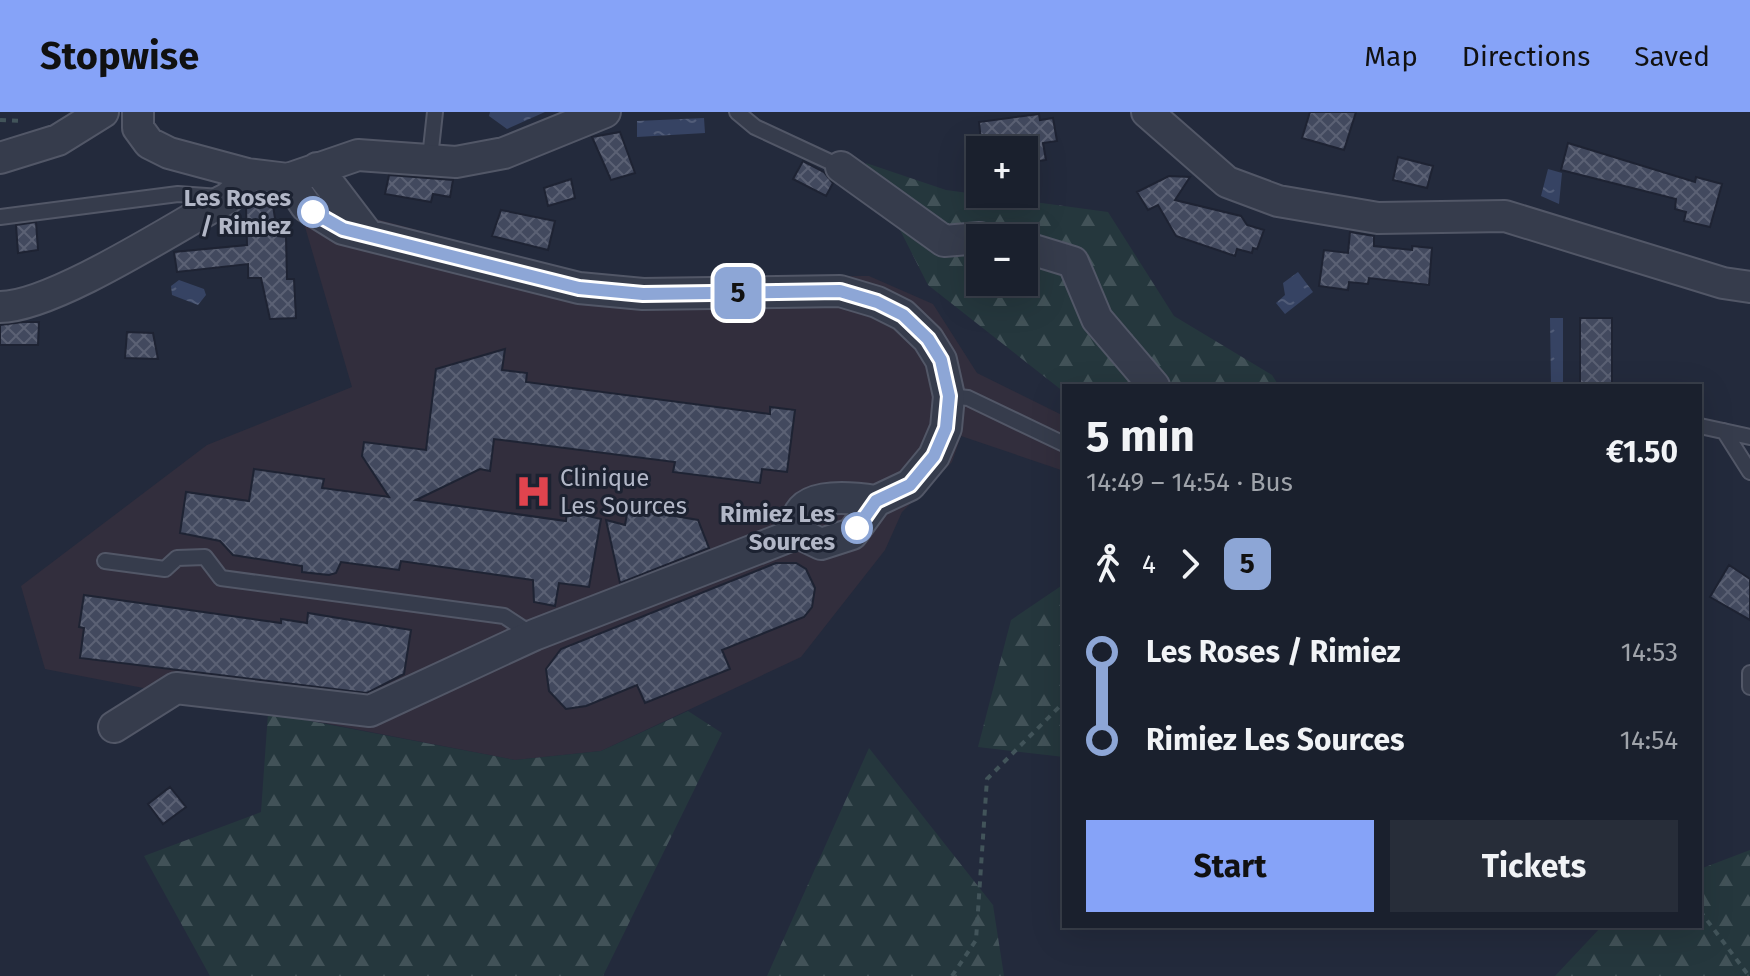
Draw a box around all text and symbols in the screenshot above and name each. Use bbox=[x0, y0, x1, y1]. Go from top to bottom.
text: Stopwise bbox=[40, 33, 199, 79]
text: Map bbox=[1364, 40, 1418, 73]
text: Directions bbox=[1462, 40, 1590, 73]
text: Saved bbox=[1634, 40, 1710, 73]
map controls bbox=[966, 136, 1038, 296]
button: + bbox=[966, 136, 1038, 208]
place label: Les Roses / Rimiez bbox=[184, 184, 291, 240]
marker: Les Roses / Rimiez bbox=[298, 197, 328, 227]
button: − bbox=[966, 224, 1038, 296]
line badge: 5 bbox=[712, 267, 764, 319]
text: 5 bbox=[730, 276, 746, 309]
text: 5 min bbox=[1086, 410, 1195, 463]
text: €1.50 bbox=[1606, 434, 1678, 470]
place label: Clinique Les Sources bbox=[560, 464, 687, 520]
text: 14:49 – 14:54 · Bus bbox=[1086, 467, 1293, 498]
hospital icon: Clinique Les Sources bbox=[515, 473, 553, 511]
place label: Rimiez Les Sources bbox=[720, 500, 835, 556]
marker: Rimiez Les Sources bbox=[842, 513, 872, 543]
icon: walk bbox=[1086, 542, 1130, 586]
icon: forward bbox=[1168, 542, 1212, 586]
text: 5 bbox=[1240, 547, 1255, 580]
text: 4 bbox=[1142, 549, 1156, 580]
text: Les Roses / Rimiez bbox=[1146, 634, 1401, 670]
text: 14:53 bbox=[1621, 637, 1678, 668]
text: Rimiez Les Sources bbox=[1146, 722, 1405, 758]
text: 14:54 bbox=[1620, 725, 1678, 756]
button: Start bbox=[1086, 820, 1374, 912]
button: Tickets bbox=[1390, 820, 1678, 912]

